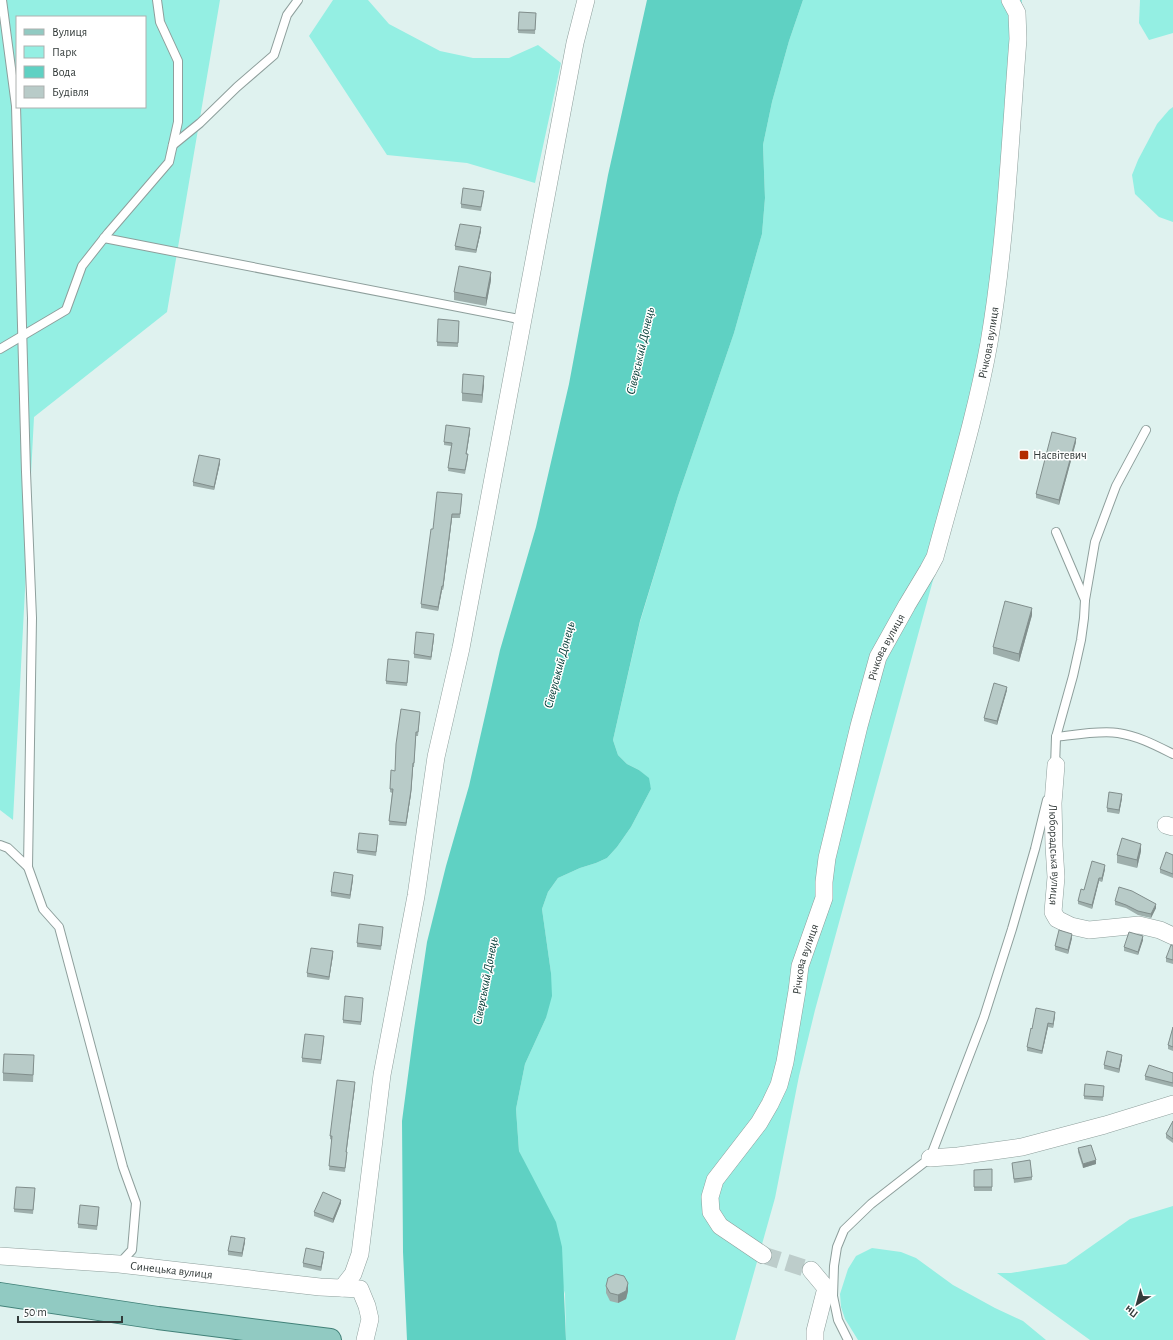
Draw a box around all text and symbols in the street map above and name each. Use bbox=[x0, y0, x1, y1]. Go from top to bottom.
legend bbox=[16, 16, 146, 108]
text: Вулиця bbox=[52, 26, 87, 39]
text: Парк bbox=[52, 46, 77, 58]
text: Вода bbox=[52, 66, 76, 78]
text: Будівля bbox=[52, 86, 89, 99]
water label: Сіверський Донець bbox=[625, 306, 657, 396]
street label: Річкова вулиця bbox=[976, 306, 1001, 380]
marker: Насвітевич bbox=[1018, 449, 1030, 461]
place label: Насвітевич bbox=[1033, 449, 1087, 461]
street label: Річкова вулиця bbox=[866, 612, 907, 682]
water label: Сіверський Донець bbox=[542, 620, 578, 710]
street label: Люборадська вулиця bbox=[1047, 804, 1062, 906]
street label: Річкова вулиця bbox=[791, 922, 820, 995]
water label: Сіверський Донець bbox=[471, 936, 501, 1026]
street label: Синецька вулиця bbox=[129, 1259, 213, 1281]
north arrow bbox=[1117, 1284, 1157, 1324]
scale bar bbox=[18, 1298, 122, 1324]
text: Пн bbox=[1123, 1303, 1140, 1320]
text: 50 m bbox=[24, 1306, 47, 1318]

